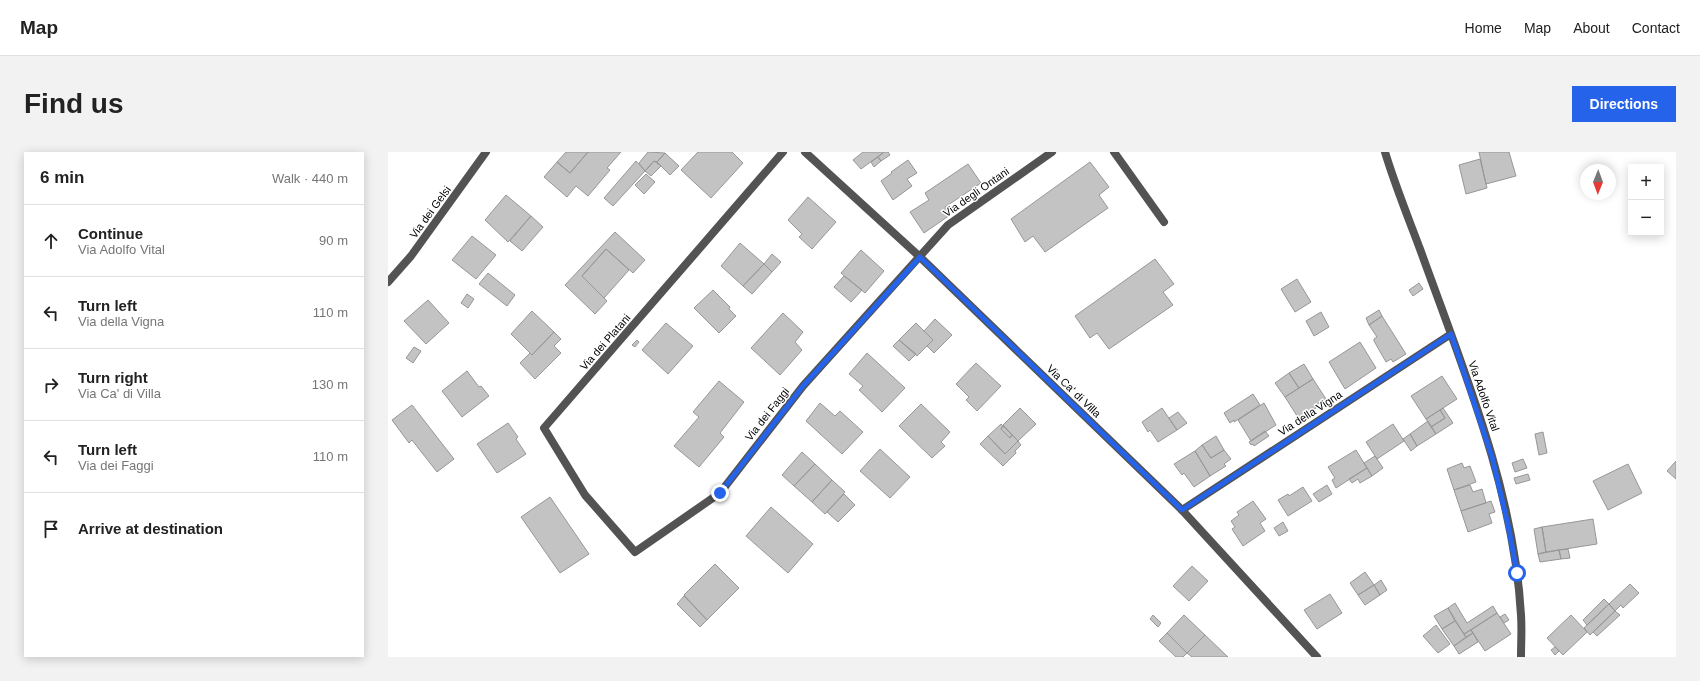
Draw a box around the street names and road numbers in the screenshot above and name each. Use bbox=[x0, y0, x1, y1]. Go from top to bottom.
street label: Via degli Ontani bbox=[941, 165, 1011, 219]
street label: Via dei Gelsi bbox=[407, 184, 453, 240]
street label: Via dei Platani bbox=[577, 312, 633, 372]
street label: Via Adolfo Vital bbox=[1466, 359, 1502, 433]
street label: Via Ca' di Villa bbox=[1045, 362, 1104, 420]
street label: Via dei Faggi bbox=[743, 385, 791, 443]
street label: Via della Vigna bbox=[1276, 388, 1345, 438]

